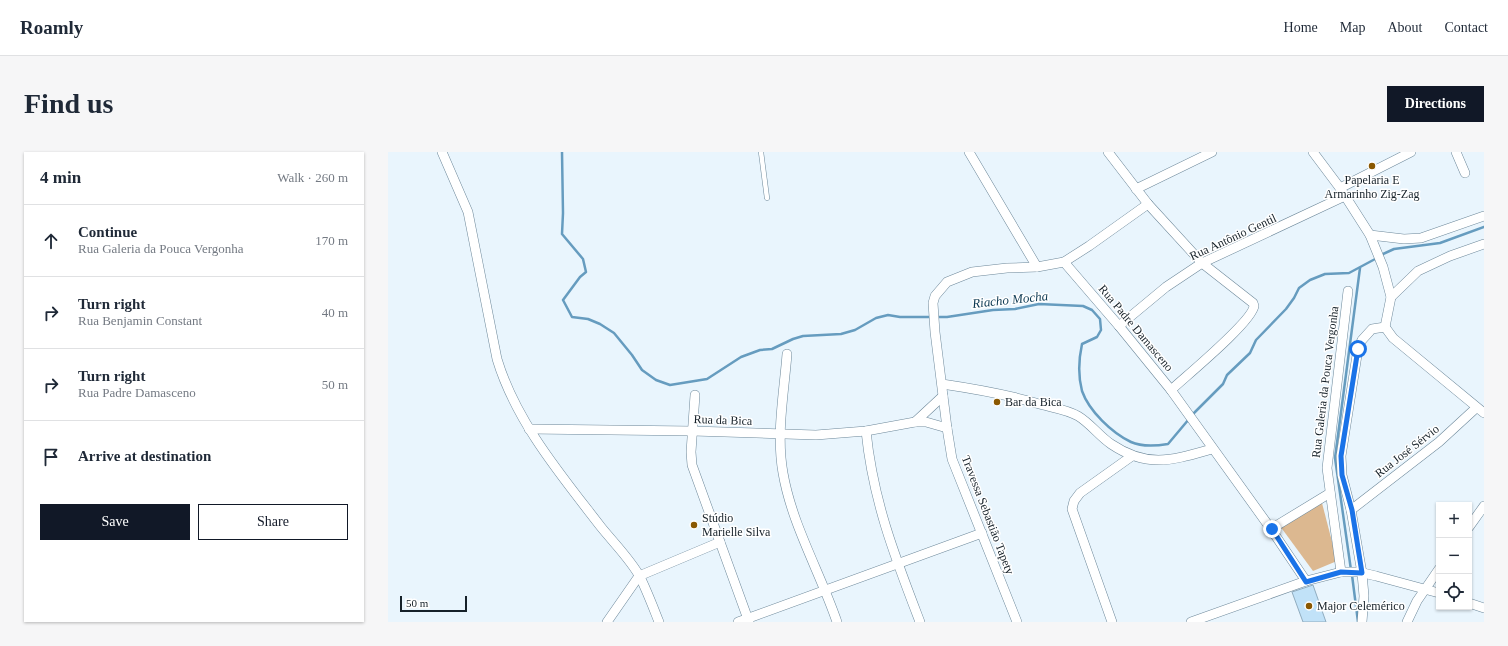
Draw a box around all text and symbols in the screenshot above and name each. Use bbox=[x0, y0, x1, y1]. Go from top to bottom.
text: Roamly bbox=[20, 17, 83, 38]
text: Home bbox=[1284, 20, 1318, 35]
text: Map bbox=[1340, 20, 1365, 35]
text: About bbox=[1387, 20, 1422, 35]
text: Contact bbox=[1444, 20, 1488, 35]
button: Directions bbox=[1387, 86, 1484, 122]
text: Find us bbox=[24, 88, 114, 119]
marker: Papelaria E Armarinho Zig-Zag bbox=[1367, 161, 1377, 171]
text: 4 min bbox=[40, 168, 81, 187]
text: Walk · 260 m bbox=[277, 170, 348, 185]
place label: Papelaria E Armarinho Zig-Zag bbox=[1325, 173, 1419, 201]
street label: Rua Antônio Gentil bbox=[1187, 211, 1279, 263]
text: Continue bbox=[78, 224, 137, 240]
icon: ahead bbox=[40, 230, 62, 252]
text: 170 m bbox=[315, 233, 348, 248]
text: Rua Galeria da Pouca Vergonha bbox=[78, 241, 244, 256]
street label: Rua Padre Damasceno bbox=[1096, 282, 1176, 374]
water label: Riacho Mocha bbox=[970, 288, 1049, 311]
text: Turn right bbox=[78, 296, 145, 312]
icon: right bbox=[40, 302, 62, 324]
text: 40 m bbox=[322, 305, 348, 320]
street label: Rua Galeria da Pouca Vergonha bbox=[1309, 305, 1341, 459]
text: Rua Benjamin Constant bbox=[78, 313, 202, 328]
route start bbox=[1349, 340, 1367, 358]
text: Turn right bbox=[78, 368, 145, 384]
icon: right bbox=[40, 374, 62, 396]
text: 50 m bbox=[322, 377, 348, 392]
text: Rua Padre Damasceno bbox=[78, 385, 196, 400]
place label: Bar da Bica bbox=[1005, 395, 1062, 409]
marker: Bar da Bica bbox=[992, 397, 1002, 407]
street label: Rua da Bica bbox=[693, 412, 753, 428]
street label: Rua José Sérvio bbox=[1372, 422, 1442, 480]
icon: arrive bbox=[40, 446, 62, 468]
text: Arrive at destination bbox=[78, 448, 211, 464]
street label: Travessa Sebastião Tapety bbox=[959, 453, 1017, 577]
map controls bbox=[1436, 502, 1472, 610]
button: + bbox=[1436, 502, 1472, 538]
button: Save bbox=[40, 504, 190, 540]
button: Share bbox=[198, 504, 348, 540]
place label: Stúdio Marielle Silva bbox=[702, 511, 771, 539]
marker: Stúdio Marielle Silva bbox=[689, 520, 699, 530]
route end bbox=[1263, 520, 1281, 538]
button: − bbox=[1436, 538, 1472, 574]
button: locate bbox=[1436, 574, 1472, 610]
scale bar bbox=[400, 594, 467, 613]
text: 50 m bbox=[406, 597, 428, 609]
place label: Major Celemérico bbox=[1317, 599, 1405, 613]
marker: Major Celemérico bbox=[1304, 601, 1314, 611]

